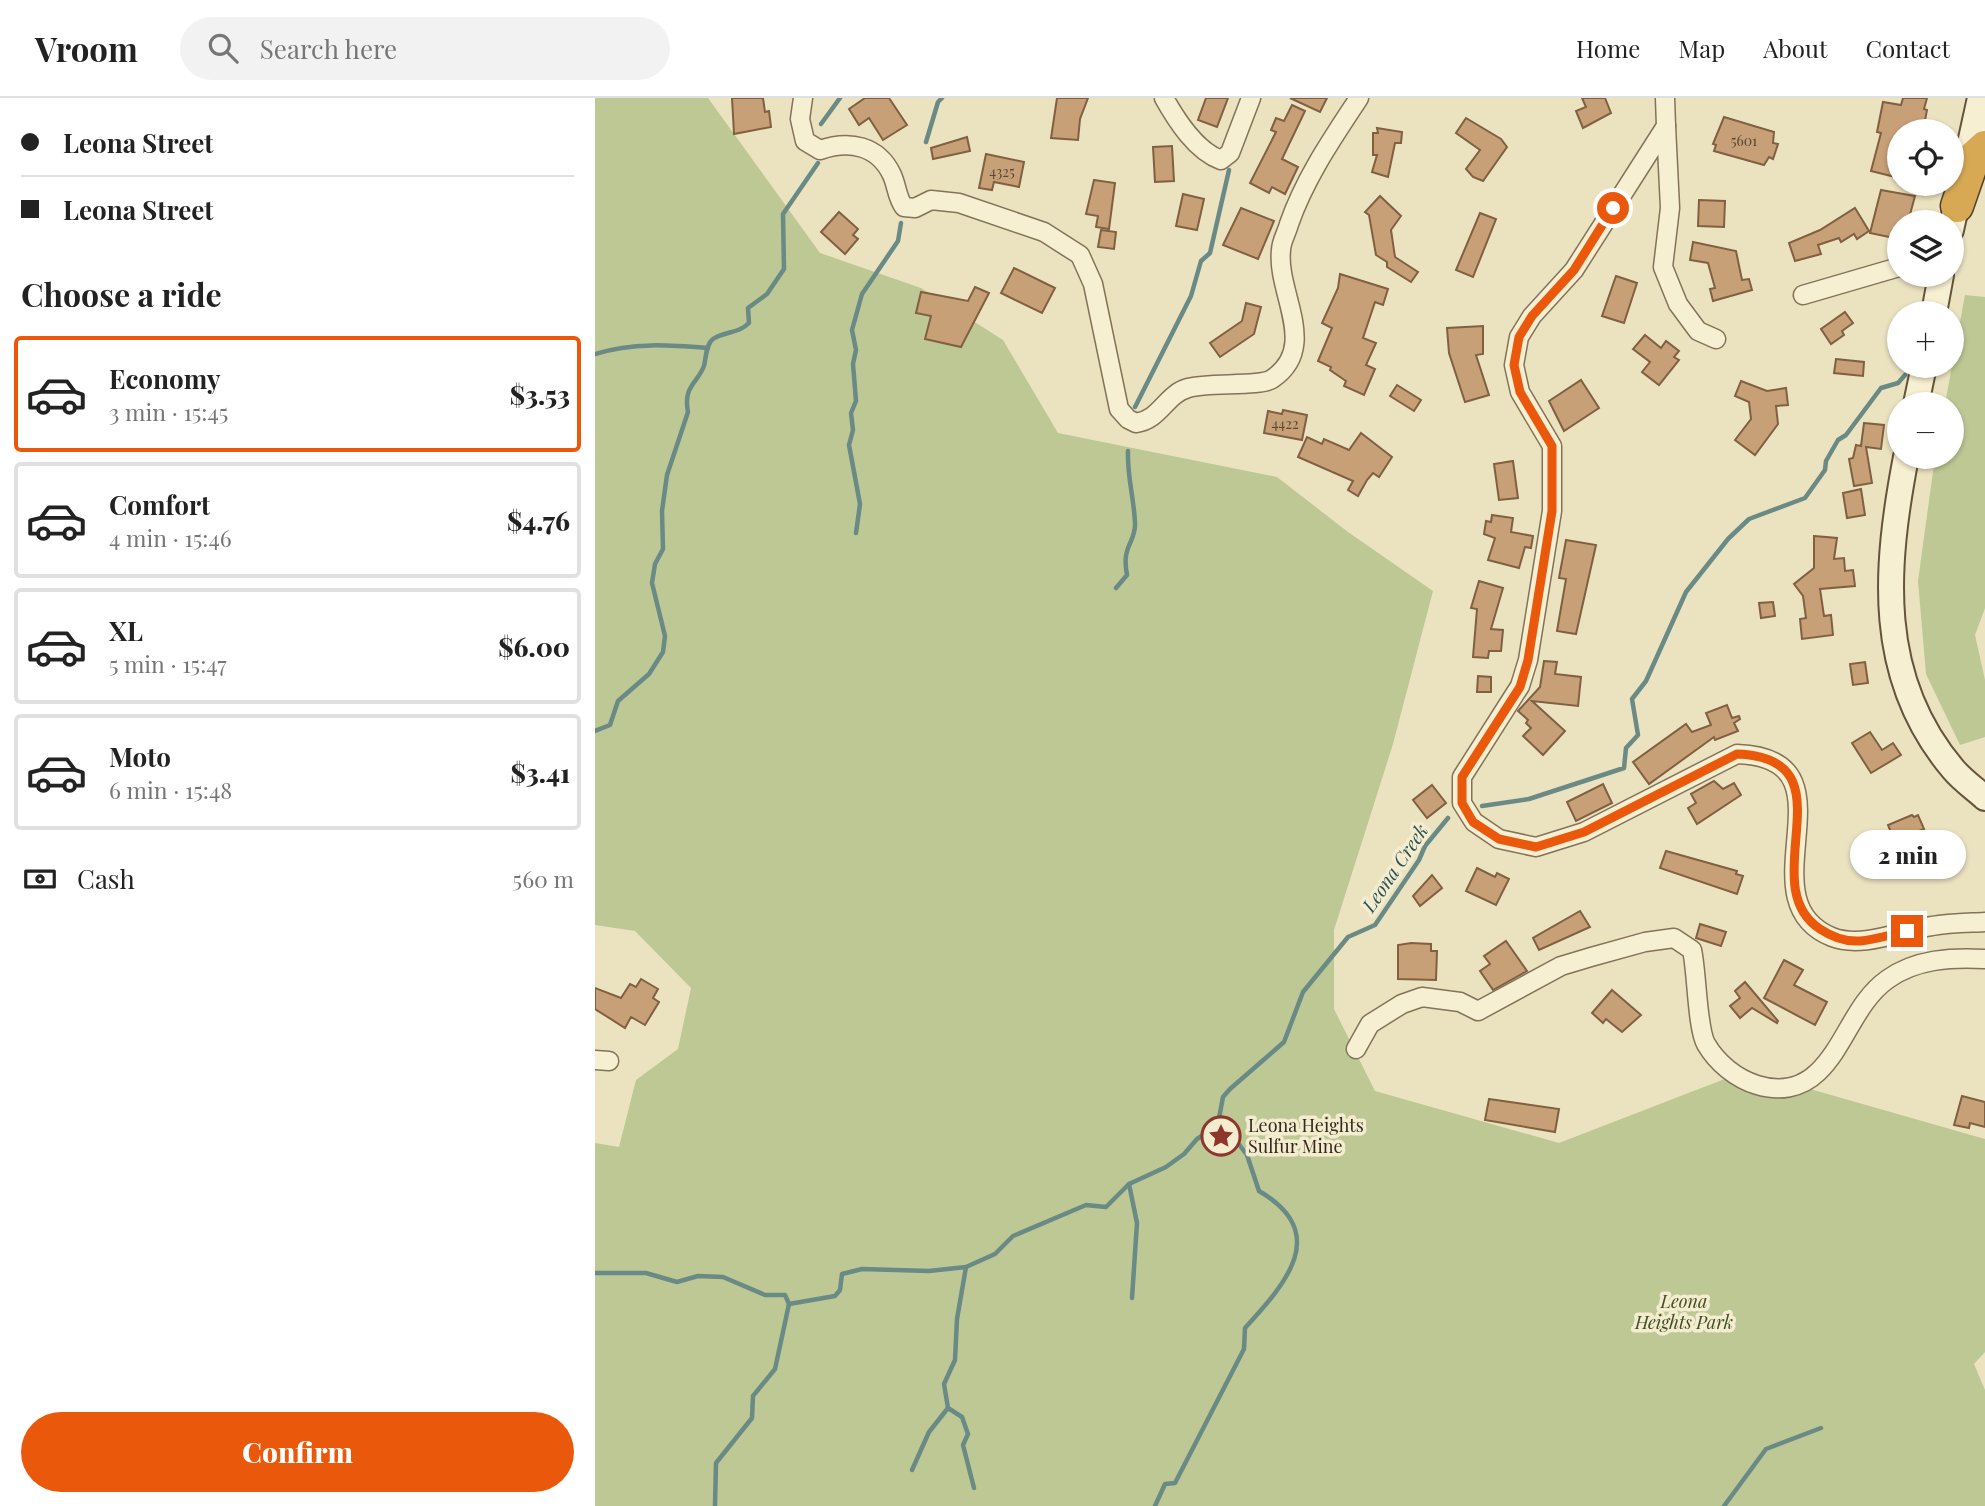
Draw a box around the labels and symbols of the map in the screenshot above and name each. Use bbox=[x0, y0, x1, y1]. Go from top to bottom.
house number: 5601 bbox=[1731, 131, 1757, 150]
house number: 4325 bbox=[989, 162, 1015, 181]
route start bbox=[1597, 192, 1629, 224]
house number: 4422 bbox=[1271, 414, 1299, 433]
water label: Leona Creek bbox=[1355, 818, 1433, 917]
callout: 2 min bbox=[1849, 830, 1965, 878]
route end bbox=[1891, 915, 1923, 947]
place label: Leona Heights Sulfur Mine bbox=[1248, 1113, 1364, 1158]
place icon: Leona Heights Sulfur Mine bbox=[1200, 1115, 1242, 1157]
park label: Leona Heights Park bbox=[1634, 1289, 1733, 1334]

